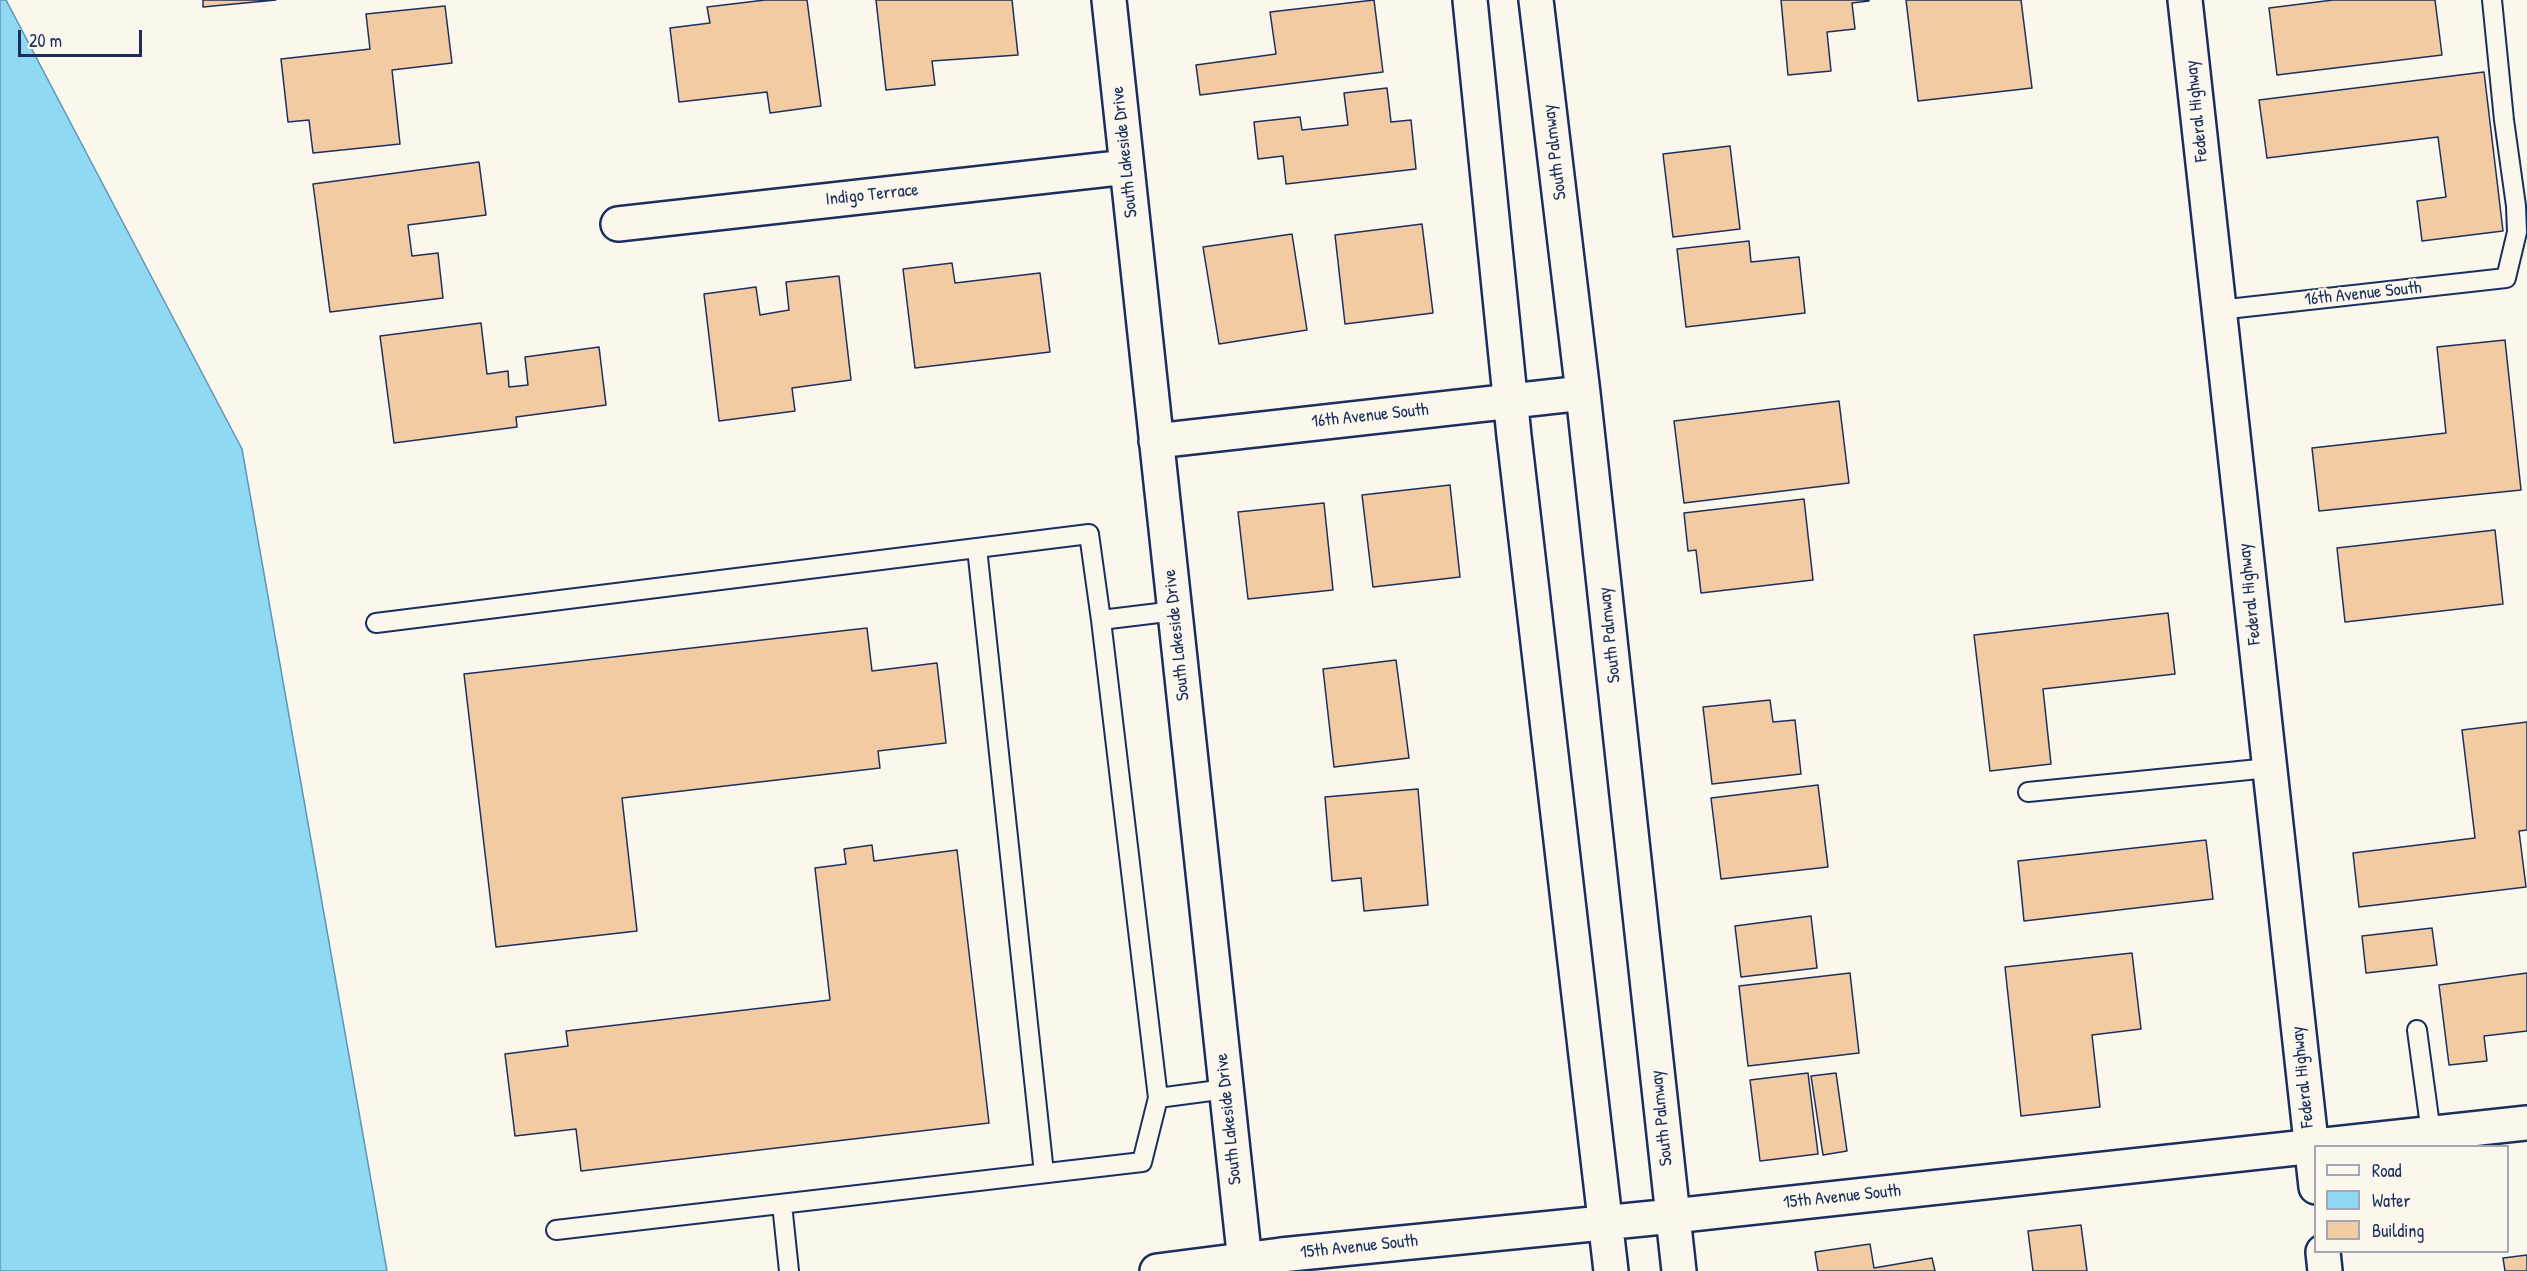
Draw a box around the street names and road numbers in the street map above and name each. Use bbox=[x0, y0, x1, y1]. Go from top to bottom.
street label: Federal Highway bbox=[2181, 59, 2213, 163]
street label: South Lakeside Drive bbox=[1107, 85, 1143, 219]
street label: South Palmway bbox=[1538, 103, 1572, 201]
street label: Indigo Terrace bbox=[824, 179, 920, 211]
street label: 16th Avenue South bbox=[2303, 277, 2423, 311]
street label: 16th Avenue South bbox=[1310, 399, 1430, 433]
street label: Federal Highway bbox=[2234, 542, 2266, 646]
street label: South Lakeside Drive bbox=[1159, 568, 1195, 702]
street label: South Palmway bbox=[1594, 586, 1626, 684]
street label: Federal Highway bbox=[2287, 1025, 2319, 1129]
street label: South Lakeside Drive bbox=[1211, 1052, 1247, 1186]
street label: South Palmway bbox=[1646, 1069, 1678, 1167]
street label: 15th Avenue South bbox=[1782, 1180, 1902, 1214]
street label: 15th Avenue South bbox=[1299, 1230, 1419, 1264]

